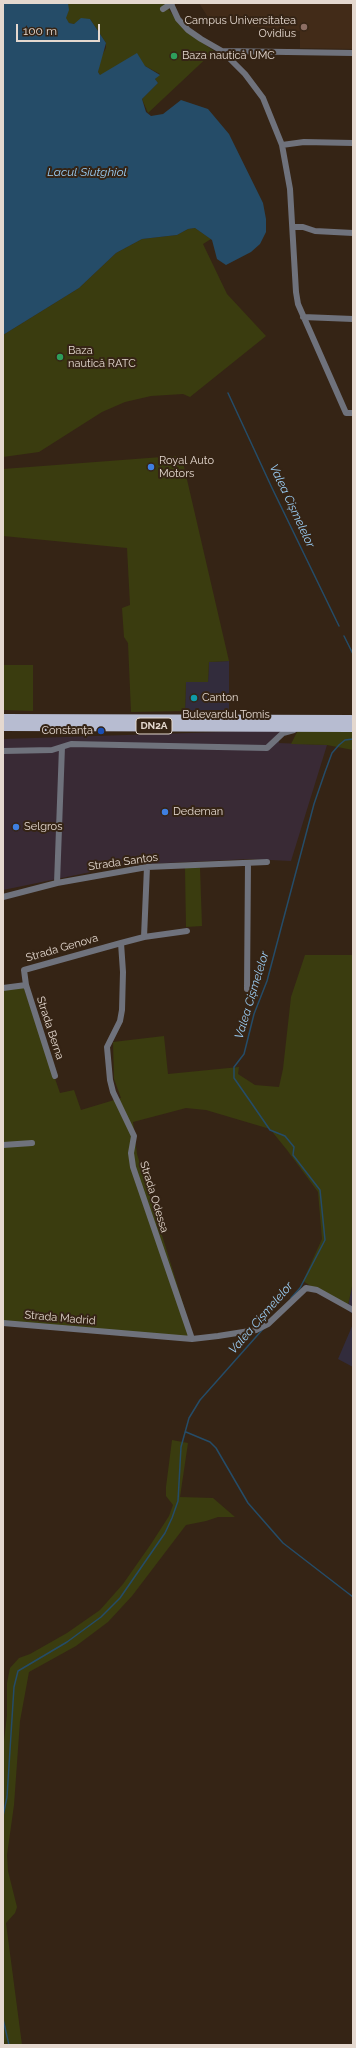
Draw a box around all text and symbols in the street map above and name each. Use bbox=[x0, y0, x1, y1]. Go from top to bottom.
place label: Campus Universitatea Ovidius bbox=[184, 14, 296, 40]
scale bar bbox=[18, 16, 102, 42]
marker: Campus Universitatea Ovidius bbox=[299, 22, 309, 32]
text: 100 m bbox=[23, 24, 57, 38]
place label: Baza nautică UMC bbox=[182, 49, 275, 63]
marker: Baza nautică UMC bbox=[169, 51, 179, 61]
water label: Lacul Siutghiol bbox=[47, 165, 127, 179]
place label: Baza nautică RATC bbox=[68, 344, 136, 370]
marker: Baza nautică RATC bbox=[55, 352, 65, 362]
place label: Royal Auto Motors bbox=[159, 454, 214, 480]
marker: Royal Auto Motors bbox=[146, 462, 156, 472]
water label: Valea Cișmelelor bbox=[266, 462, 318, 550]
place label: Canton bbox=[202, 691, 238, 705]
marker: Canton bbox=[189, 693, 199, 703]
street label: Bulevardul Tomis bbox=[182, 708, 270, 722]
road number: DN2A bbox=[136, 718, 172, 734]
place label: Constanța bbox=[41, 724, 93, 738]
marker: Constanța bbox=[96, 726, 106, 736]
place label: Dedeman bbox=[173, 805, 223, 819]
marker: Dedeman bbox=[160, 807, 170, 817]
place label: Selgros bbox=[24, 820, 62, 834]
marker: Selgros bbox=[11, 822, 21, 832]
street label: Strada Santos bbox=[87, 851, 159, 873]
street label: Strada Genova bbox=[24, 931, 100, 965]
water label: Valea Cișmelelor bbox=[232, 950, 272, 1040]
street label: Strada Berna bbox=[34, 995, 66, 1061]
street label: Strada Odessa bbox=[137, 1160, 171, 1234]
water label: Valea Cișmelelor bbox=[226, 1279, 296, 1357]
street label: Strada Madrid bbox=[24, 1308, 96, 1328]

